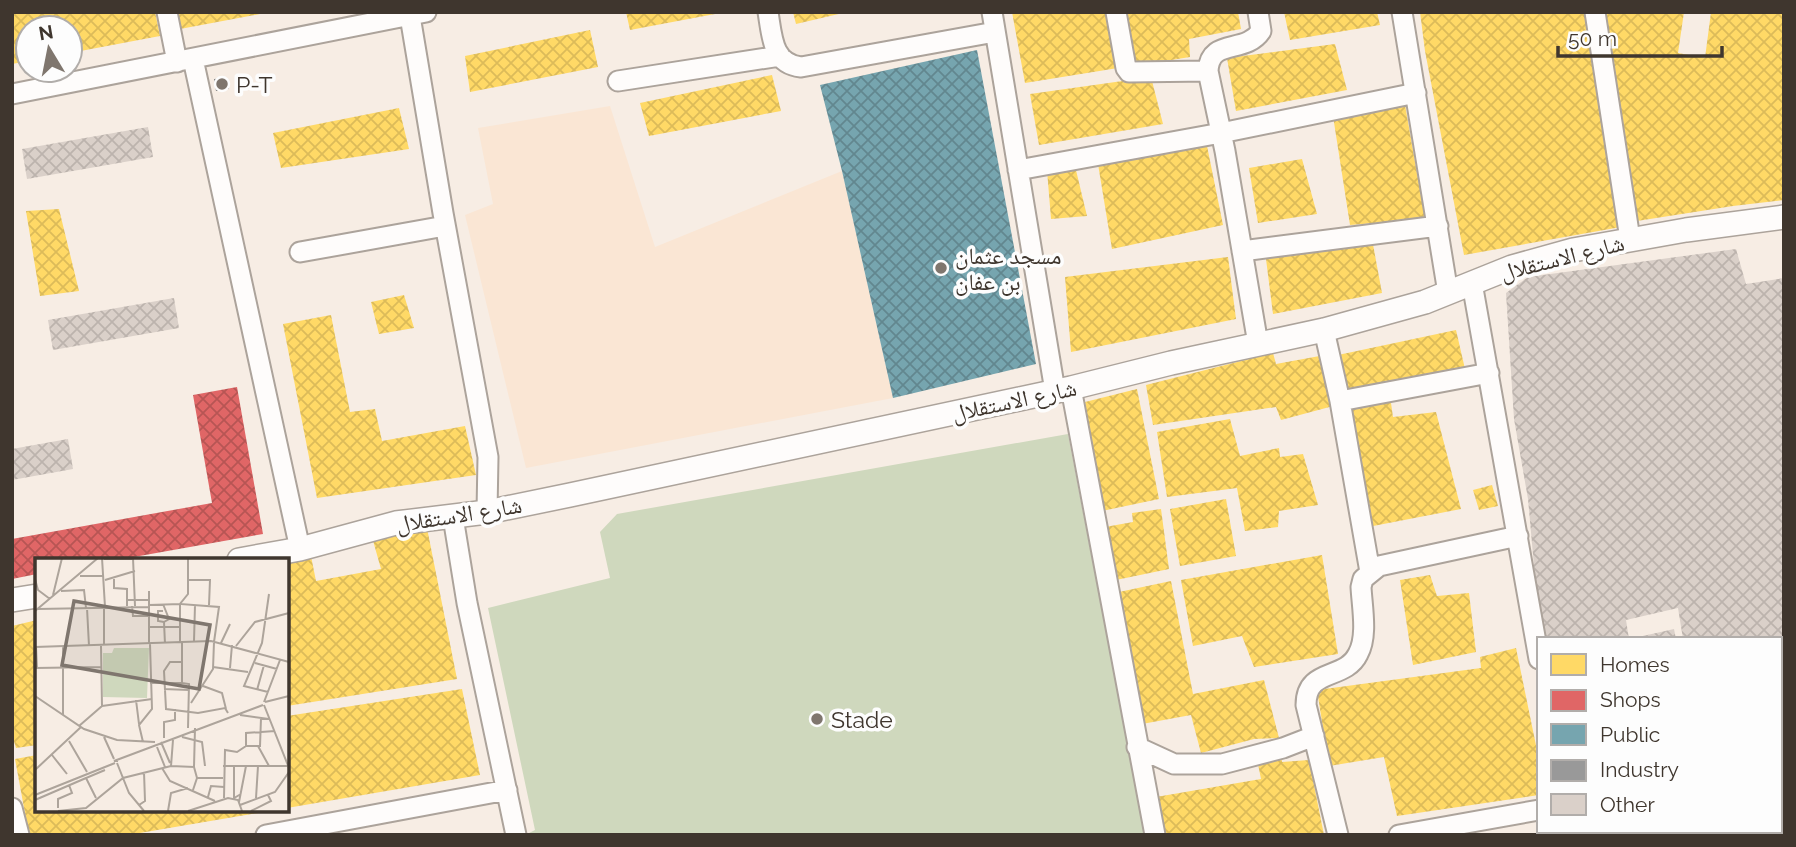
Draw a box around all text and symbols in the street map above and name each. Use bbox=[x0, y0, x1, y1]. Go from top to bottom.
north arrow bbox=[14, 14, 84, 84]
scale bar bbox=[1558, 14, 1722, 58]
text: N bbox=[37, 20, 55, 44]
text: 50 m bbox=[1568, 26, 1617, 51]
place label: P-T bbox=[236, 71, 272, 98]
marker: P-T bbox=[214, 76, 230, 92]
street label: شارع الاستقلال bbox=[1497, 229, 1627, 287]
place label: مسجد عثمان بن عفان bbox=[955, 242, 1062, 296]
marker: مسجد عثمان بن عفان bbox=[933, 260, 949, 276]
street label: شارع الاستقلال bbox=[949, 374, 1079, 428]
street label: شارع الاستقلال bbox=[394, 491, 524, 539]
inset map bbox=[35, 558, 289, 812]
legend bbox=[1537, 637, 1782, 833]
text: Homes bbox=[1600, 652, 1670, 677]
text: Shops bbox=[1600, 687, 1661, 712]
place label: Stade bbox=[831, 706, 893, 733]
marker: Stade bbox=[809, 711, 825, 727]
text: Public bbox=[1600, 722, 1660, 747]
text: Industry bbox=[1600, 757, 1679, 782]
text: Other bbox=[1600, 792, 1655, 817]

